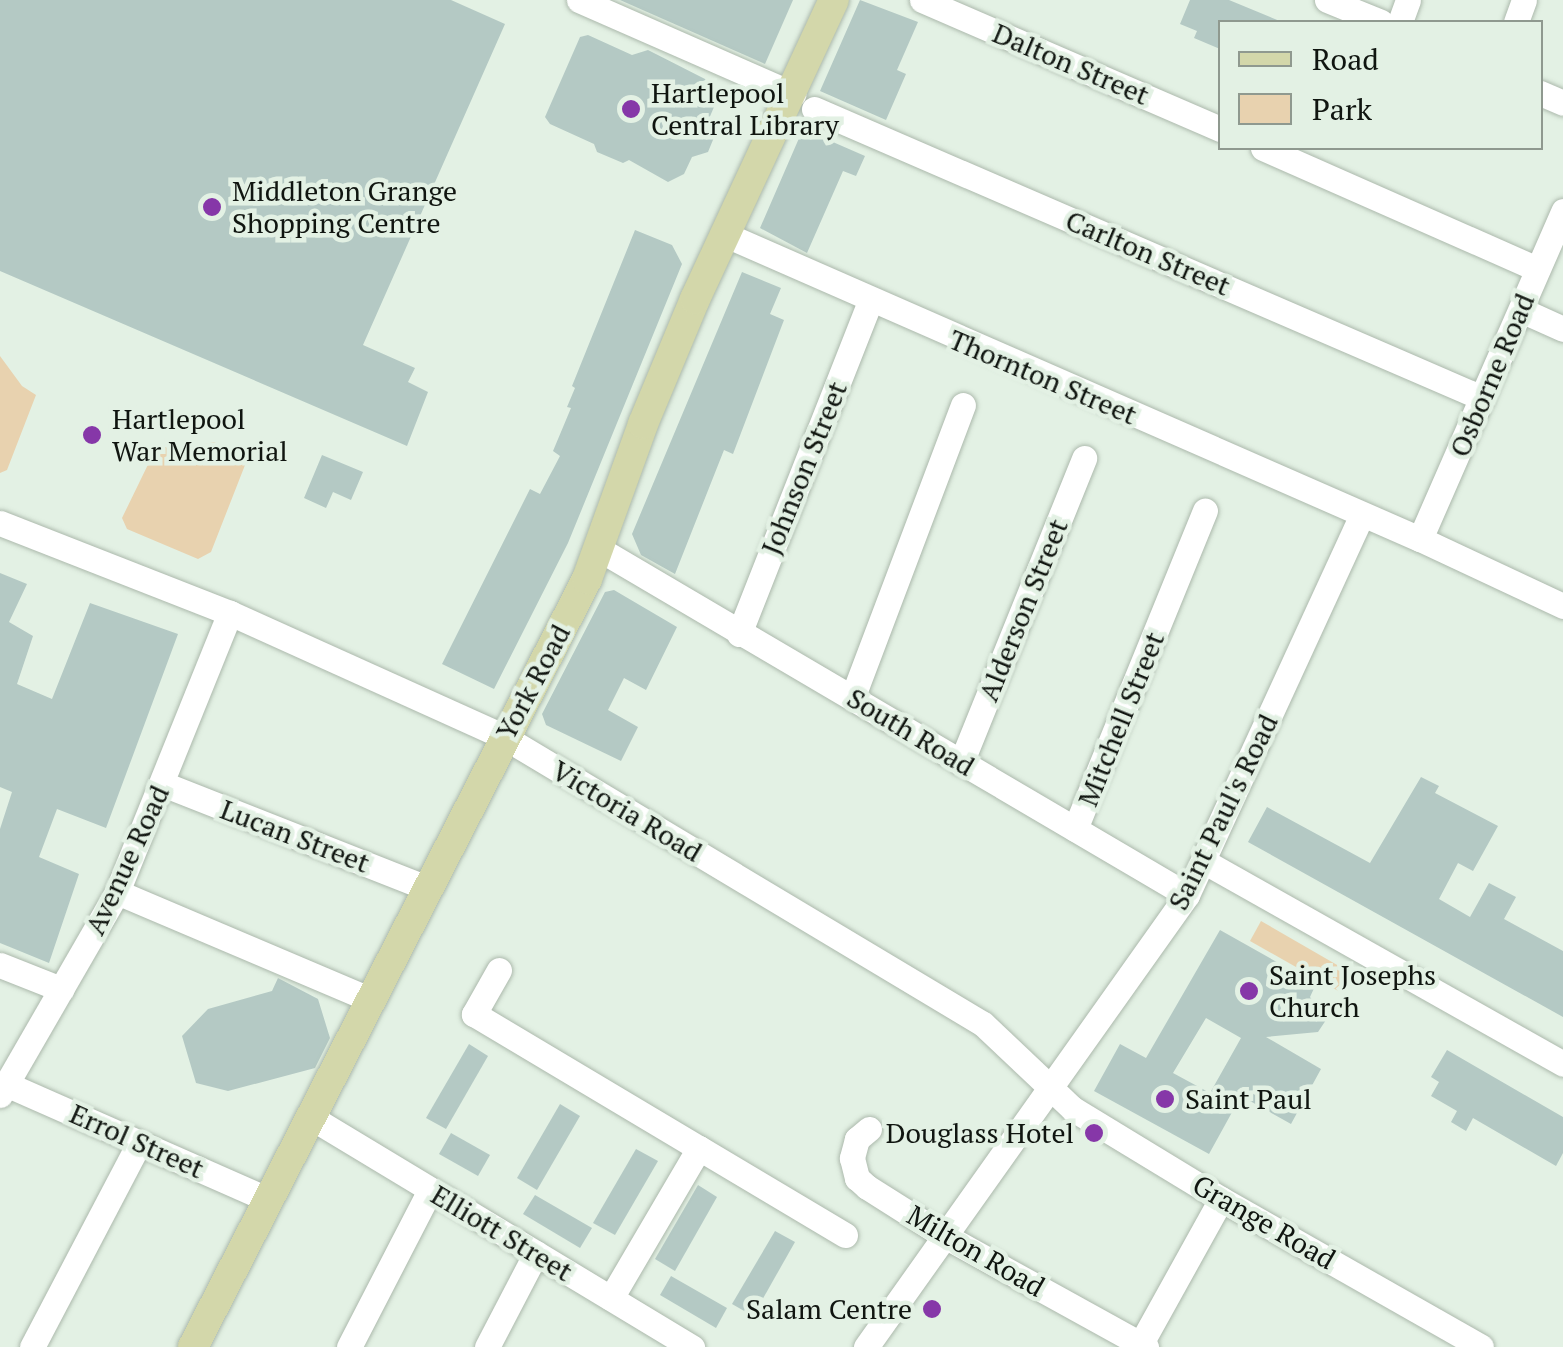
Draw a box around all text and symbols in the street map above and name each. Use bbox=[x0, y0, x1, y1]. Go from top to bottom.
street label: Dalton Street bbox=[988, 16, 1154, 112]
legend bbox=[1218, 20, 1543, 150]
text: Road bbox=[1312, 39, 1379, 79]
place label: Hartlepool Central Library bbox=[651, 76, 839, 142]
text: Park bbox=[1312, 89, 1372, 129]
marker: Hartlepool Central Library bbox=[620, 98, 642, 120]
place label: Middleton Grange Shopping Centre bbox=[232, 174, 457, 240]
marker: Middleton Grange Shopping Centre bbox=[201, 196, 223, 218]
street label: Carlton Street bbox=[1061, 203, 1235, 303]
street label: Osborne Road bbox=[1442, 288, 1542, 462]
street label: Thornton Street bbox=[944, 322, 1142, 432]
street label: Johnson Street bbox=[754, 376, 854, 560]
place label: Hartlepool War Memorial bbox=[112, 402, 288, 468]
marker: Hartlepool War Memorial bbox=[81, 424, 103, 446]
street label: Alderson Street bbox=[971, 514, 1075, 706]
street label: York Road bbox=[489, 619, 577, 745]
street label: Mitchell Street bbox=[1071, 627, 1171, 811]
street label: South Road bbox=[841, 681, 981, 783]
street label: Saint Paul's Road bbox=[1161, 709, 1285, 915]
street label: Victoria Road bbox=[546, 753, 708, 869]
street label: Avenue Road bbox=[78, 780, 176, 940]
street label: Lucan Street bbox=[216, 792, 374, 880]
place label: Saint Josephs Church bbox=[1269, 958, 1436, 1024]
marker: Saint Josephs Church bbox=[1238, 980, 1260, 1002]
place label: Saint Paul bbox=[1185, 1082, 1312, 1116]
marker: Saint Paul bbox=[1154, 1088, 1176, 1110]
street label: Errol Street bbox=[65, 1097, 209, 1185]
place label: Douglass Hotel bbox=[886, 1116, 1074, 1150]
marker: Douglass Hotel bbox=[1083, 1122, 1105, 1144]
street label: Grange Road bbox=[1187, 1168, 1341, 1276]
street label: Elliott Street bbox=[425, 1178, 579, 1288]
street label: Milton Road bbox=[901, 1198, 1051, 1304]
place label: Salam Centre bbox=[746, 1292, 912, 1326]
marker: Salam Centre bbox=[921, 1298, 943, 1320]

